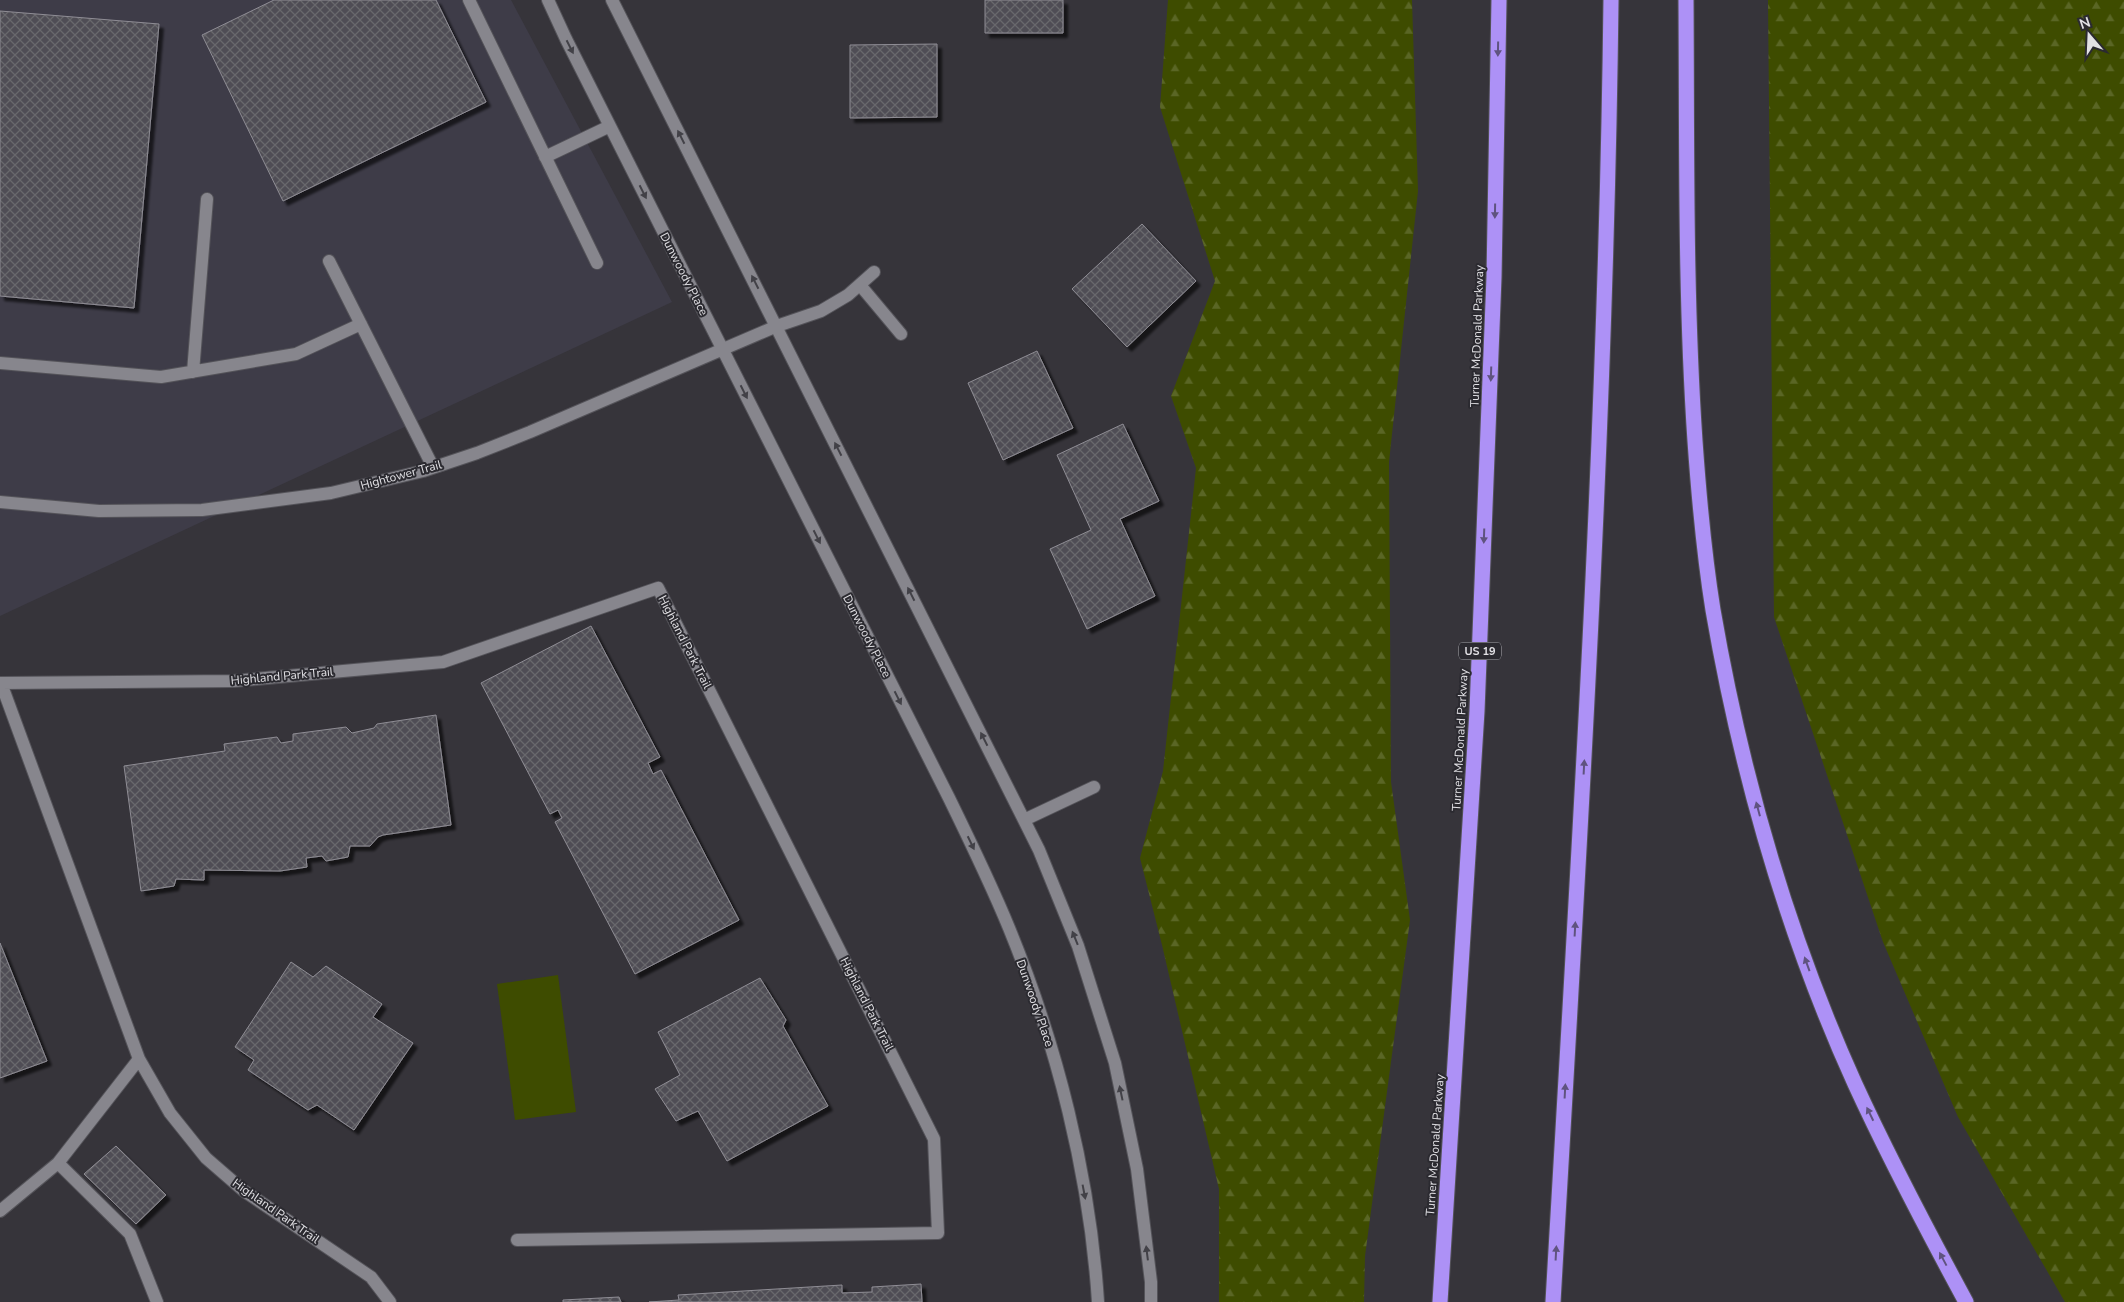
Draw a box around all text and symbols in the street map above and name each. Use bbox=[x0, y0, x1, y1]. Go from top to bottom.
north arrow bbox=[2064, 10, 2114, 60]
text: N bbox=[2077, 12, 2093, 34]
one-way arrow bbox=[566, 40, 574, 54]
one-way arrow bbox=[1494, 41, 1502, 57]
one-way arrow bbox=[677, 130, 685, 145]
one-way arrow bbox=[639, 185, 647, 199]
one-way arrow bbox=[1491, 203, 1499, 219]
street label: Dunwoody Place bbox=[656, 230, 712, 318]
street label: Turner McDonald Parkway bbox=[1467, 264, 1488, 407]
one-way arrow bbox=[751, 275, 759, 290]
one-way arrow bbox=[1486, 366, 1494, 382]
one-way arrow bbox=[740, 385, 748, 400]
one-way arrow bbox=[834, 441, 843, 456]
street label: Hightower Trail bbox=[359, 456, 444, 494]
one-way arrow bbox=[1480, 528, 1488, 544]
one-way arrow bbox=[813, 530, 821, 545]
one-way arrow bbox=[907, 587, 915, 601]
street label: Dunwoody Place bbox=[839, 592, 895, 680]
street label: Highland Park Trail bbox=[655, 593, 716, 692]
road number: US 19 bbox=[1459, 642, 1501, 659]
street label: Highland Park Trail bbox=[230, 664, 334, 688]
street label: Turner McDonald Parkway bbox=[1448, 668, 1472, 811]
one-way arrow bbox=[894, 691, 902, 705]
one-way arrow bbox=[980, 732, 988, 746]
one-way arrow bbox=[1581, 758, 1589, 774]
one-way arrow bbox=[1754, 802, 1762, 817]
one-way arrow bbox=[967, 836, 975, 851]
one-way arrow bbox=[1571, 921, 1579, 937]
one-way arrow bbox=[1070, 931, 1078, 945]
street label: Highland Park Trail bbox=[837, 955, 898, 1054]
street label: Dunwoody Place bbox=[1013, 957, 1057, 1049]
one-way arrow bbox=[1803, 957, 1810, 972]
street label: Turner McDonald Parkway bbox=[1422, 1073, 1448, 1217]
one-way arrow bbox=[1562, 1083, 1570, 1099]
one-way arrow bbox=[1117, 1085, 1125, 1101]
one-way arrow bbox=[1865, 1107, 1873, 1121]
street label: Highland Park Trail bbox=[229, 1175, 323, 1247]
one-way arrow bbox=[1080, 1184, 1088, 1199]
one-way arrow bbox=[1143, 1245, 1151, 1261]
one-way arrow bbox=[1552, 1245, 1560, 1261]
one-way arrow bbox=[1939, 1252, 1947, 1266]

